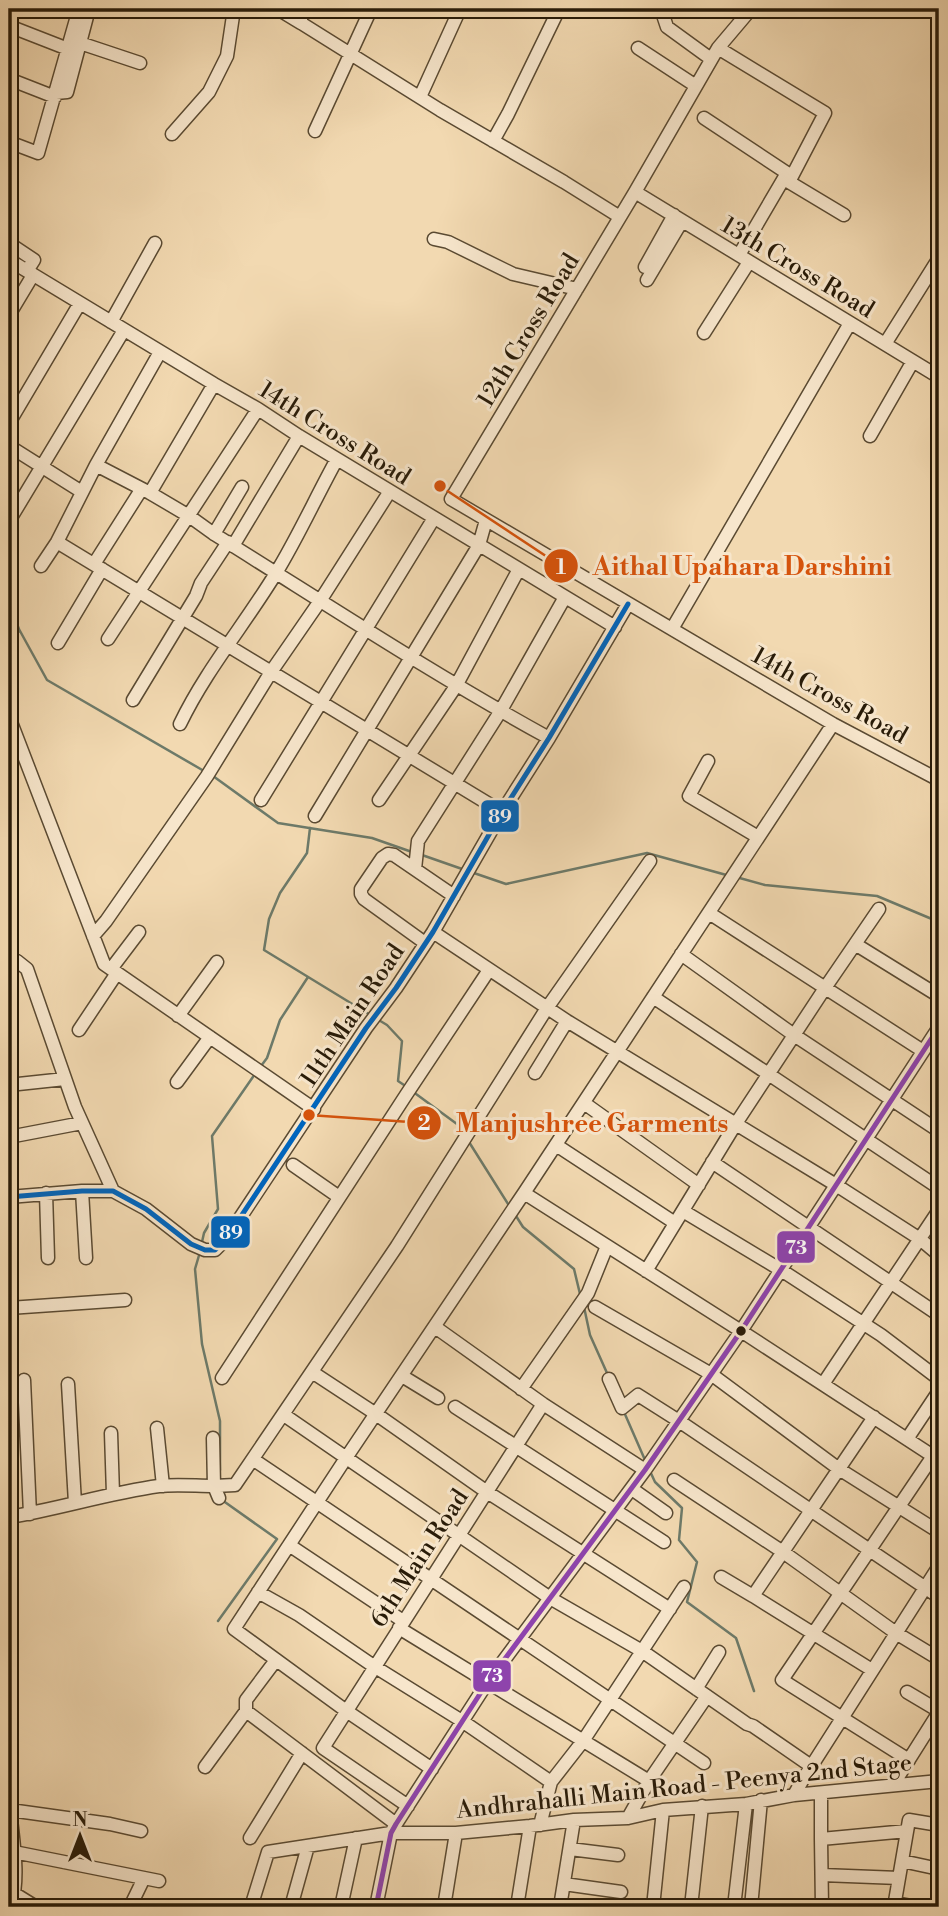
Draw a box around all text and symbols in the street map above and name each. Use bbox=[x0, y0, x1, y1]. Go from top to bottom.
street label: 13th Cross Road bbox=[715, 210, 880, 326]
street label: 12th Cross Road bbox=[471, 248, 587, 413]
street label: 14th Cross Road bbox=[253, 375, 416, 493]
callout: Aithal Upahara Darshini bbox=[544, 543, 906, 590]
text: Aithal Upahara Darshini bbox=[592, 551, 891, 583]
text: 1 bbox=[556, 555, 566, 581]
street label: 14th Cross Road bbox=[746, 641, 913, 751]
line badge: 89 bbox=[480, 799, 520, 833]
text: 89 bbox=[488, 805, 512, 829]
street label: 11th Main Road bbox=[294, 938, 412, 1093]
callout: Manjushree Garments bbox=[407, 1099, 743, 1146]
text: Manjushree Garments bbox=[456, 1108, 728, 1140]
text: 2 bbox=[417, 1111, 431, 1137]
line badge: 89 bbox=[210, 1215, 251, 1249]
text: 89 bbox=[219, 1221, 243, 1245]
line badge: 73 bbox=[776, 1230, 816, 1264]
text: 73 bbox=[785, 1236, 807, 1260]
unlabelled marker bbox=[734, 1324, 748, 1338]
street label: 6th Main Road bbox=[364, 1483, 476, 1633]
line badge: 73 bbox=[472, 1659, 512, 1693]
text: 73 bbox=[481, 1664, 503, 1688]
street label: Andhrahalli Main Road - Peenya 2nd Stage bbox=[454, 1748, 913, 1826]
north arrow bbox=[46, 1800, 116, 1870]
text: N bbox=[72, 1808, 88, 1832]

